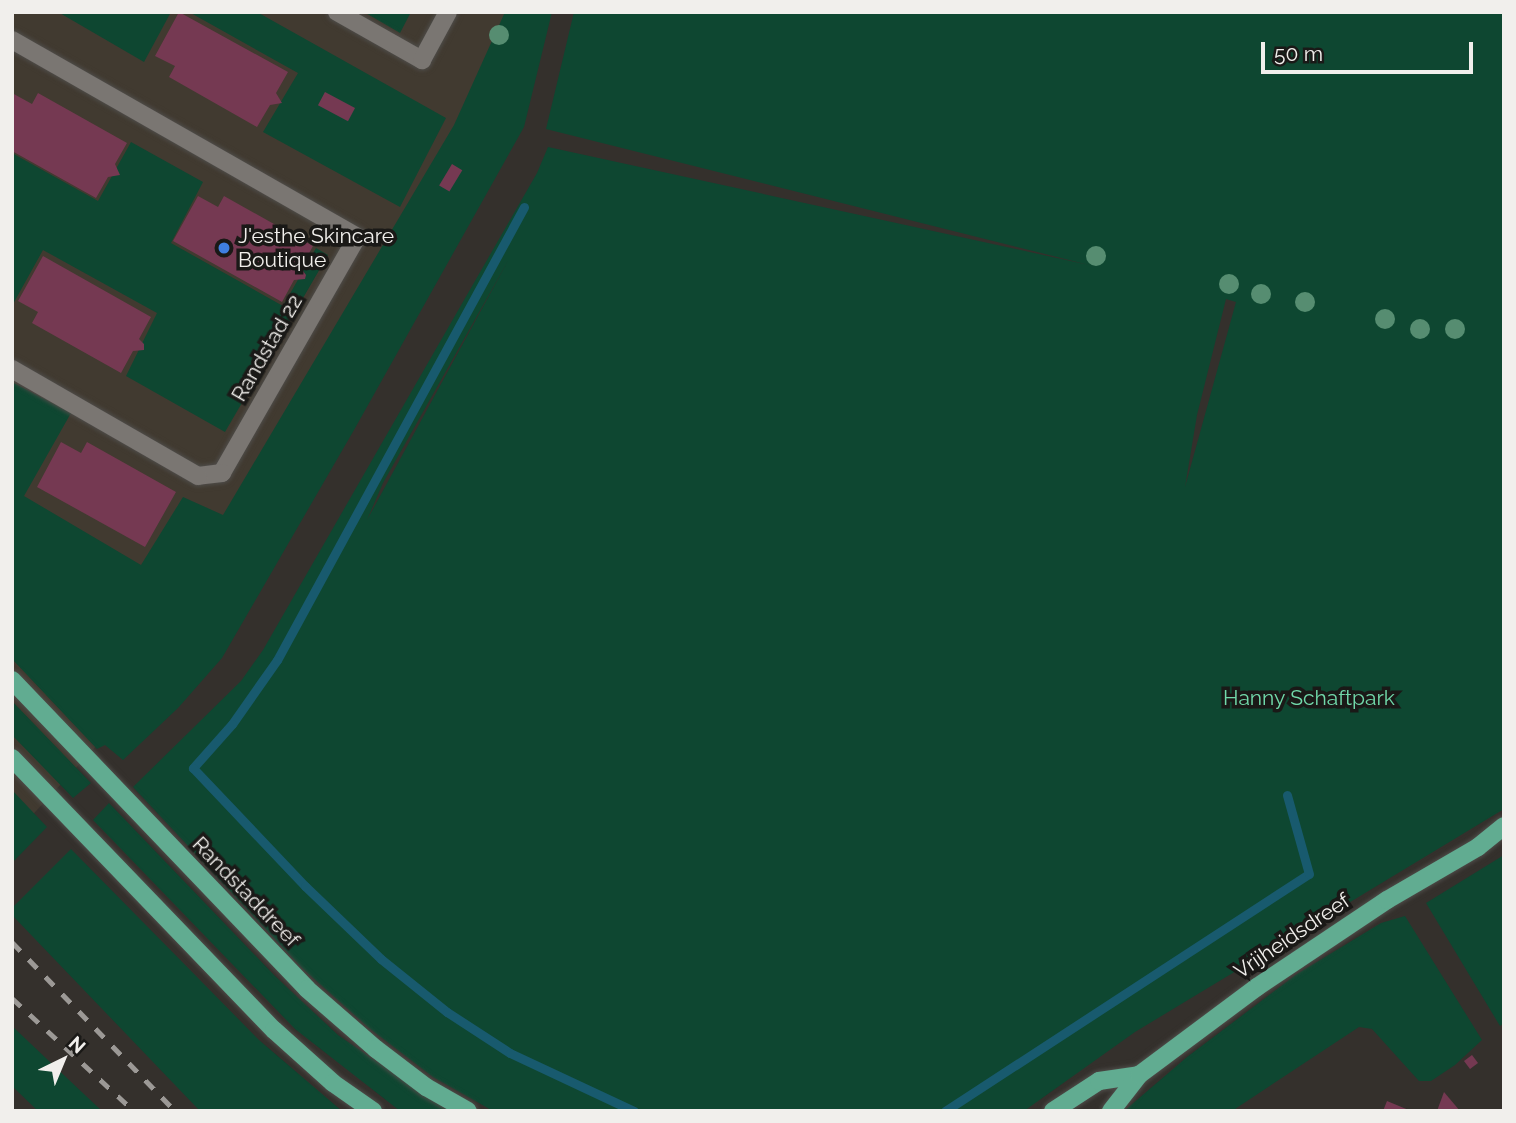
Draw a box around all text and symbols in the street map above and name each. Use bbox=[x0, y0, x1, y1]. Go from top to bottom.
scale bar bbox=[1264, 28, 1476, 72]
text: 50 m bbox=[1274, 41, 1323, 66]
place label: J'esthe Skincare Boutique bbox=[238, 223, 394, 273]
marker: J'esthe Skincare Boutique bbox=[216, 240, 232, 256]
street label: Randstad 22 bbox=[226, 290, 308, 406]
park label: Hanny Schaftpark bbox=[1223, 685, 1395, 711]
street label: Randstaddreef bbox=[187, 832, 305, 952]
street label: Vrijheidsdreef bbox=[1229, 888, 1355, 984]
north arrow bbox=[28, 1025, 98, 1095]
text: N bbox=[65, 1032, 90, 1058]

